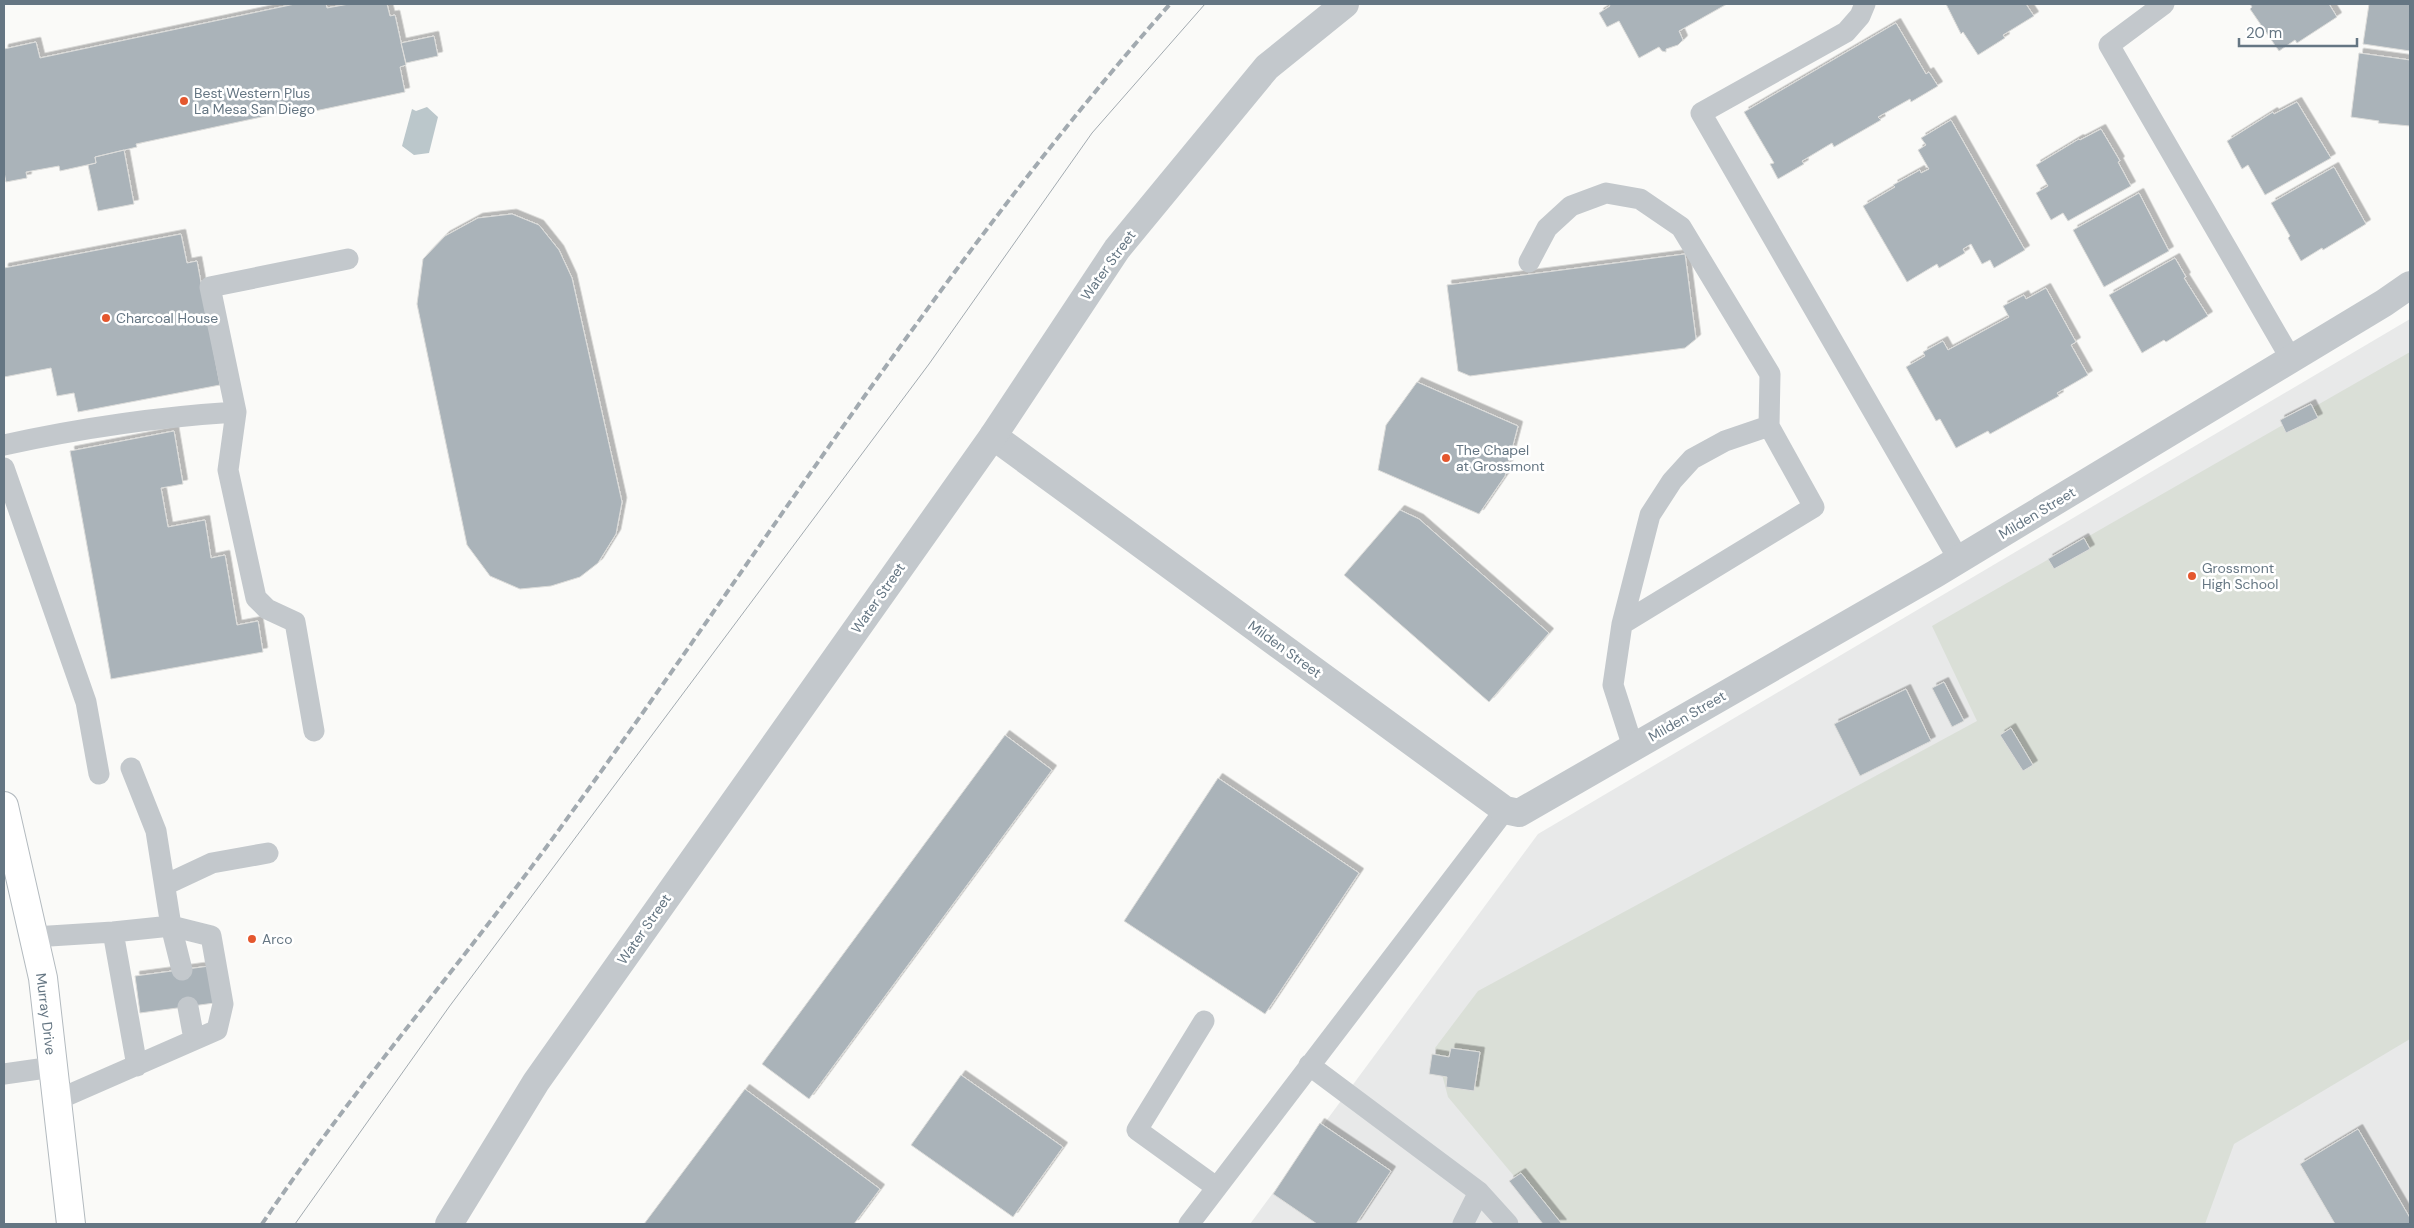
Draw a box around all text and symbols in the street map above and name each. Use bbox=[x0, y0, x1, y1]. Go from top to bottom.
scale bar bbox=[2239, 15, 2356, 47]
text: 20 m bbox=[2246, 23, 2282, 43]
place label: Best Western Plus La Mesa San Diego bbox=[194, 84, 315, 118]
marker: Best Western Plus La Mesa San Diego bbox=[178, 95, 190, 107]
street label: Water Street bbox=[1077, 226, 1139, 304]
place label: Charcoal House bbox=[116, 309, 218, 327]
marker: Charcoal House bbox=[100, 312, 112, 324]
place label: The Chapel at Grossmont bbox=[1456, 441, 1545, 475]
marker: The Chapel at Grossmont bbox=[1440, 452, 1452, 464]
street label: Milden Street bbox=[1995, 483, 2079, 543]
street label: Water Street bbox=[847, 559, 909, 637]
place label: Grossmont High School bbox=[2202, 559, 2278, 593]
marker: Grossmont High School bbox=[2186, 570, 2198, 582]
street label: Milden Street bbox=[1245, 616, 1325, 682]
street label: Milden Street bbox=[1645, 687, 1729, 745]
street label: Water Street bbox=[613, 890, 675, 968]
place label: Arco bbox=[262, 930, 293, 948]
marker: Arco bbox=[246, 933, 258, 945]
street label: Murray Drive bbox=[32, 972, 60, 1056]

